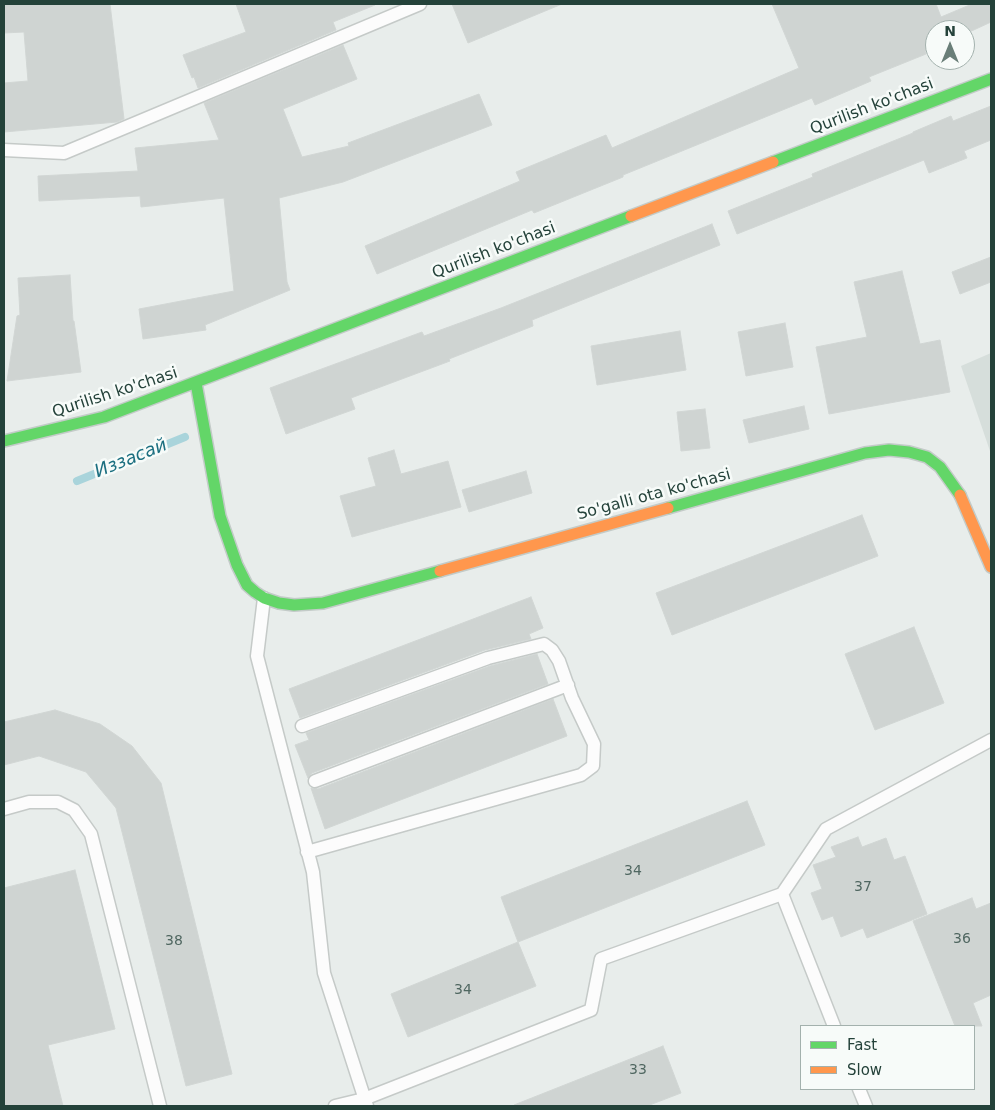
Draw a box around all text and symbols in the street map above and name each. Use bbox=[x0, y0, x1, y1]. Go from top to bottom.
north arrow bbox=[925, 20, 975, 70]
text: N bbox=[944, 23, 956, 39]
street label: Qurilish ko'chasi bbox=[808, 75, 936, 139]
street label: Qurilish ko'chasi bbox=[430, 219, 558, 283]
street label: Qurilish ko'chasi bbox=[50, 364, 180, 422]
water label: Иззасай bbox=[92, 435, 170, 483]
street label: So'galli ota ko'chasi bbox=[575, 465, 733, 525]
house number: 34 bbox=[624, 863, 642, 879]
house number: 37 bbox=[854, 879, 872, 895]
house number: 36 bbox=[953, 931, 971, 947]
house number: 38 bbox=[165, 933, 183, 949]
house number: 34 bbox=[454, 982, 472, 998]
legend bbox=[800, 1025, 975, 1090]
text: Fast bbox=[847, 1036, 877, 1054]
text: Slow bbox=[847, 1061, 882, 1079]
house number: 33 bbox=[629, 1062, 647, 1078]

